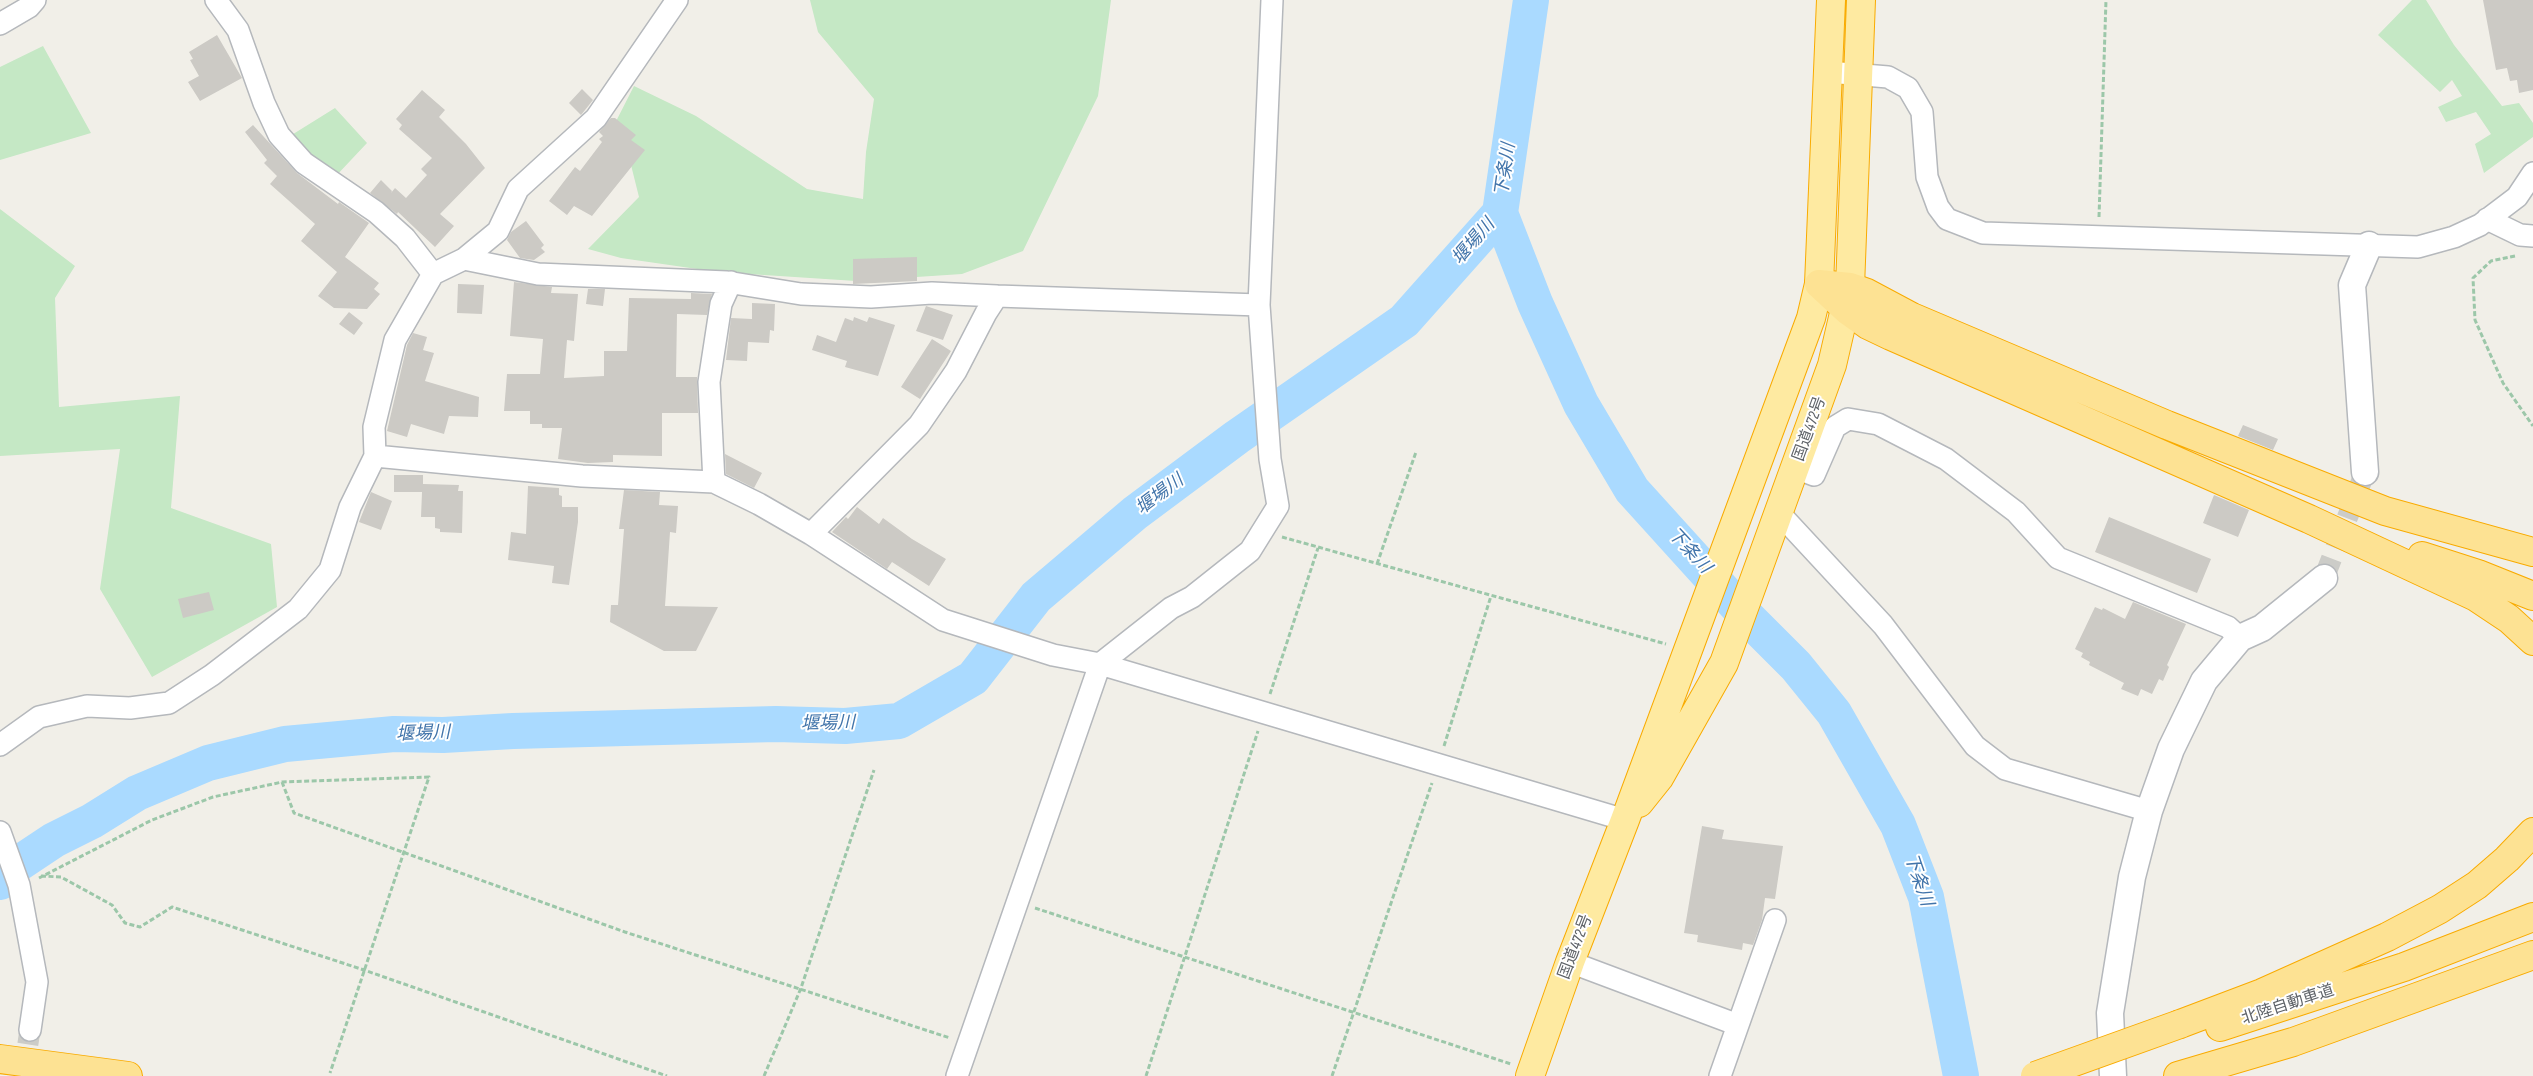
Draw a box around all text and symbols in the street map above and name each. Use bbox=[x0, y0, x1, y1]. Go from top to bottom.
water label: 下条川 bbox=[1492, 142, 1520, 198]
water label: 堰場川 bbox=[1448, 215, 1500, 269]
street label: 国道472号 bbox=[1789, 394, 1831, 464]
water label: 堰場川 bbox=[1132, 470, 1188, 520]
water label: 下条川 bbox=[1663, 524, 1715, 578]
water label: 堰場川 bbox=[801, 713, 855, 735]
water label: 堰場川 bbox=[396, 722, 450, 746]
water label: 下条川 bbox=[1899, 851, 1937, 909]
street label: 国道472号 bbox=[1555, 912, 1597, 982]
street label: 北陸自動車道 bbox=[2239, 981, 2337, 1029]

